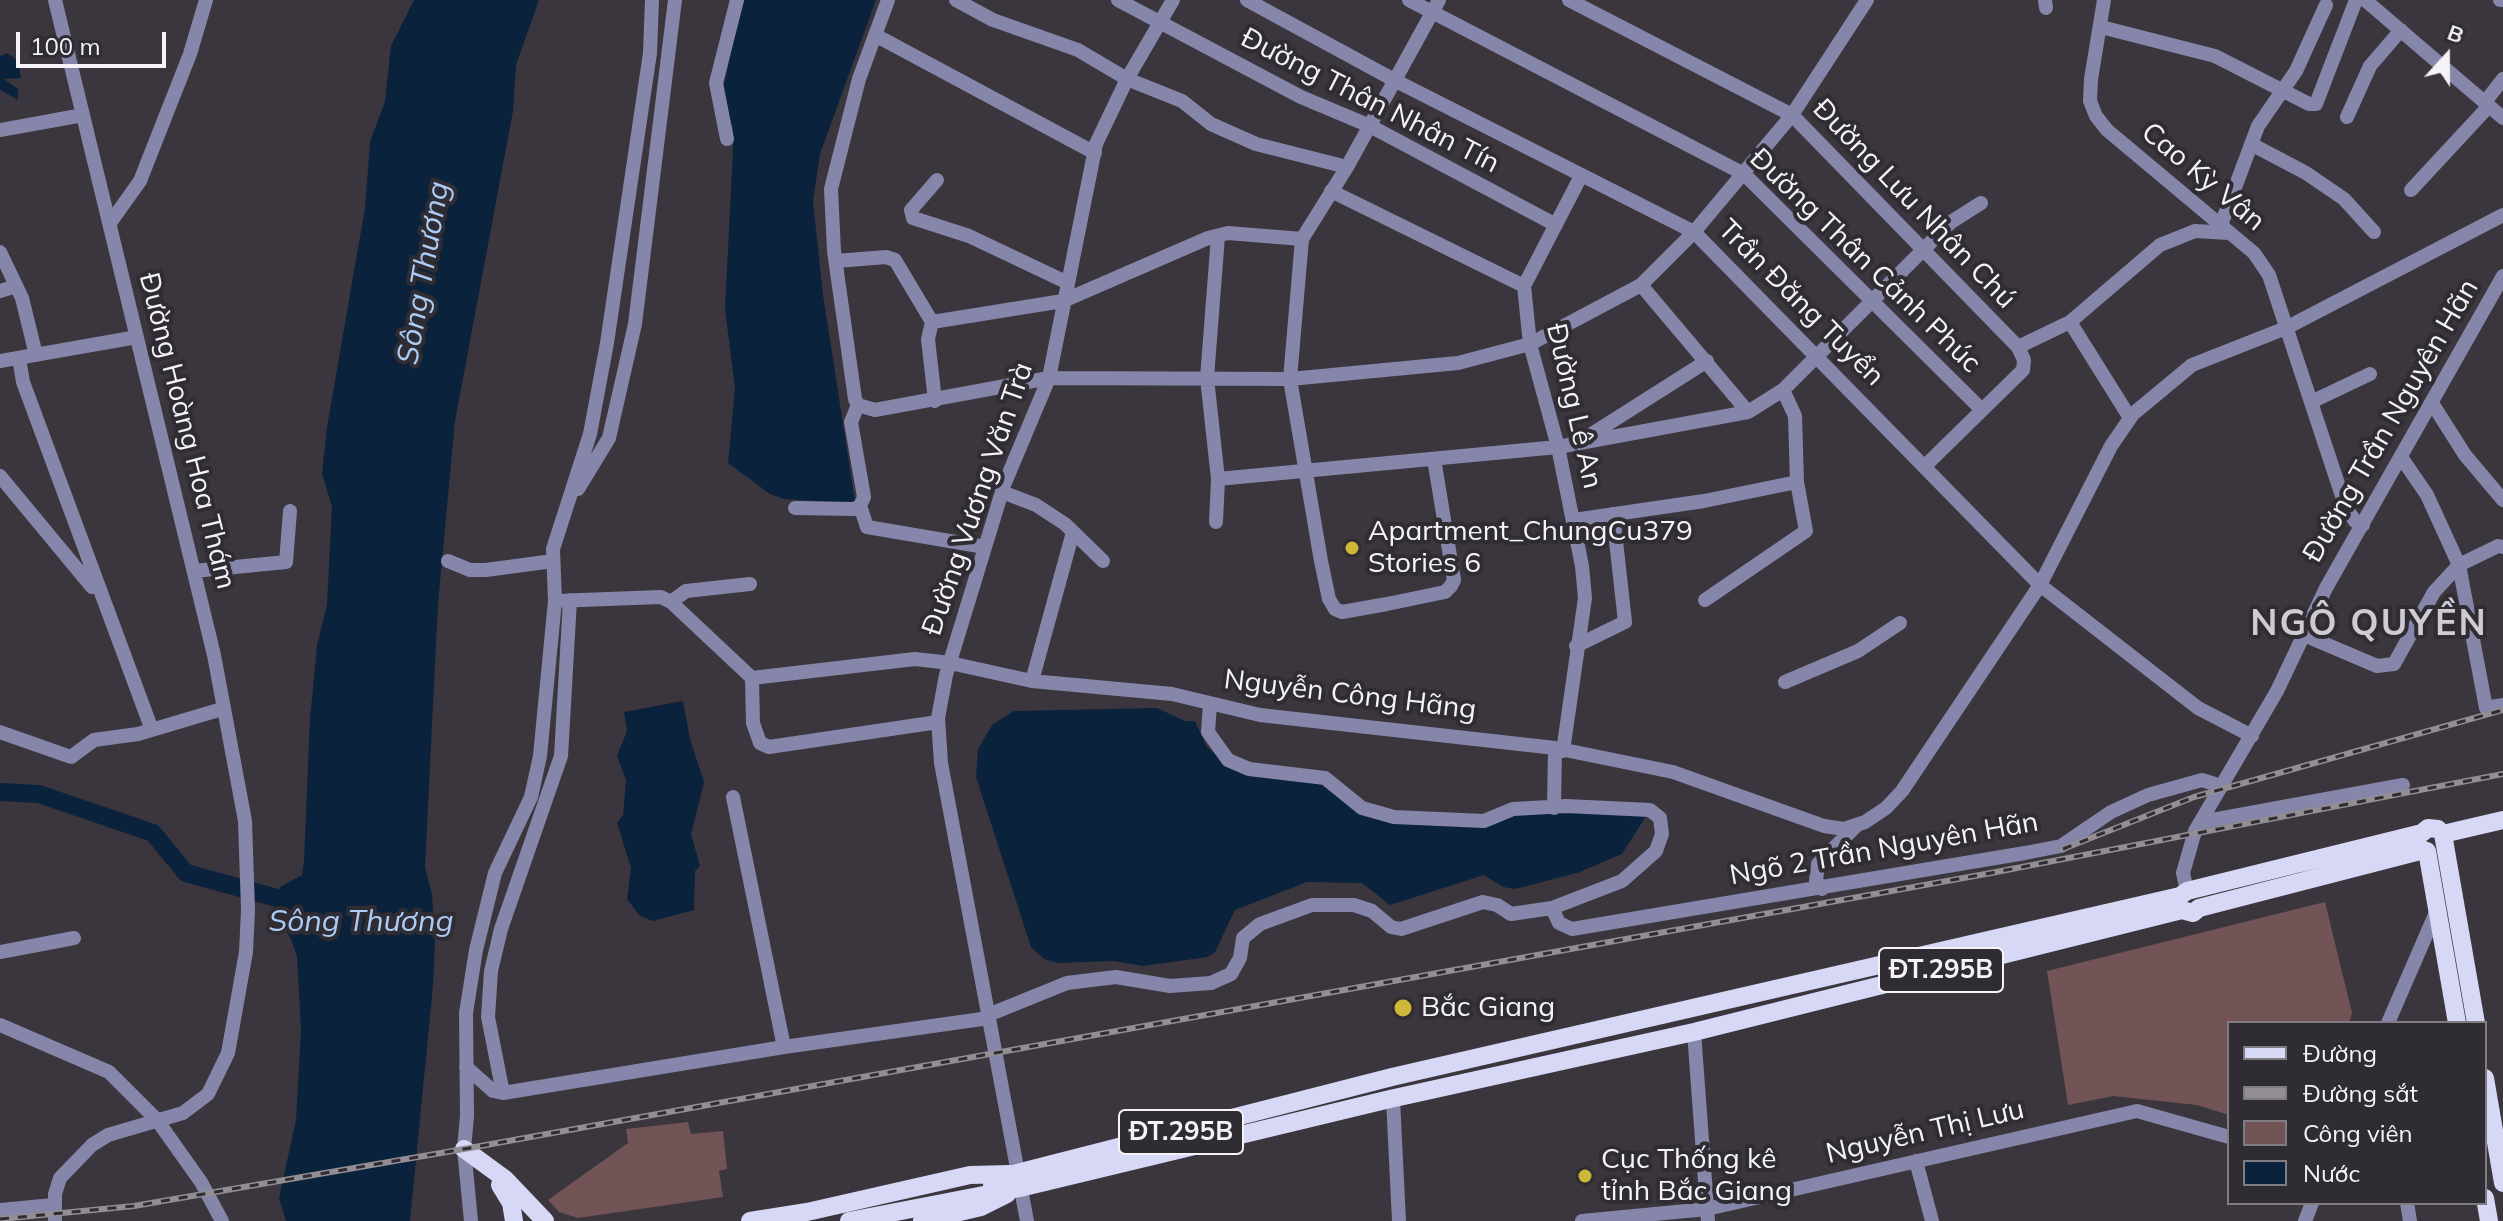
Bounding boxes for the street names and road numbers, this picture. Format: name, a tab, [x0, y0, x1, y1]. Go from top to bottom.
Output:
street label: Đường Thân Nhân Tín	[1235, 21, 1505, 181]
street label: Đường Lưu Nhân Chú	[1805, 92, 2023, 316]
street label: Cao Kỳ Vân	[2134, 116, 2272, 238]
street label: Đường Thân Cảnh Phúc	[1742, 142, 1988, 380]
street label: Trần Đăng Tuyển	[1711, 213, 1891, 393]
street label: Đường Hoàng Hoa Thám	[131, 269, 243, 593]
street label: Đường Trần Nguyên Hãn	[2296, 273, 2486, 569]
street label: Đường Lê An	[1539, 320, 1609, 492]
street label: Đường Vương Văn Trà	[916, 358, 1040, 640]
street label: Nguyễn Công Hãng	[1222, 663, 1478, 727]
street label: Ngõ 2 Trần Nguyên Hãn	[1727, 805, 2041, 893]
road number: ĐT.295B	[1879, 948, 2003, 992]
street label: Nguyễn Thị Lưu	[1823, 1093, 2027, 1171]
road number: ĐT.295B	[1119, 1110, 1243, 1154]

